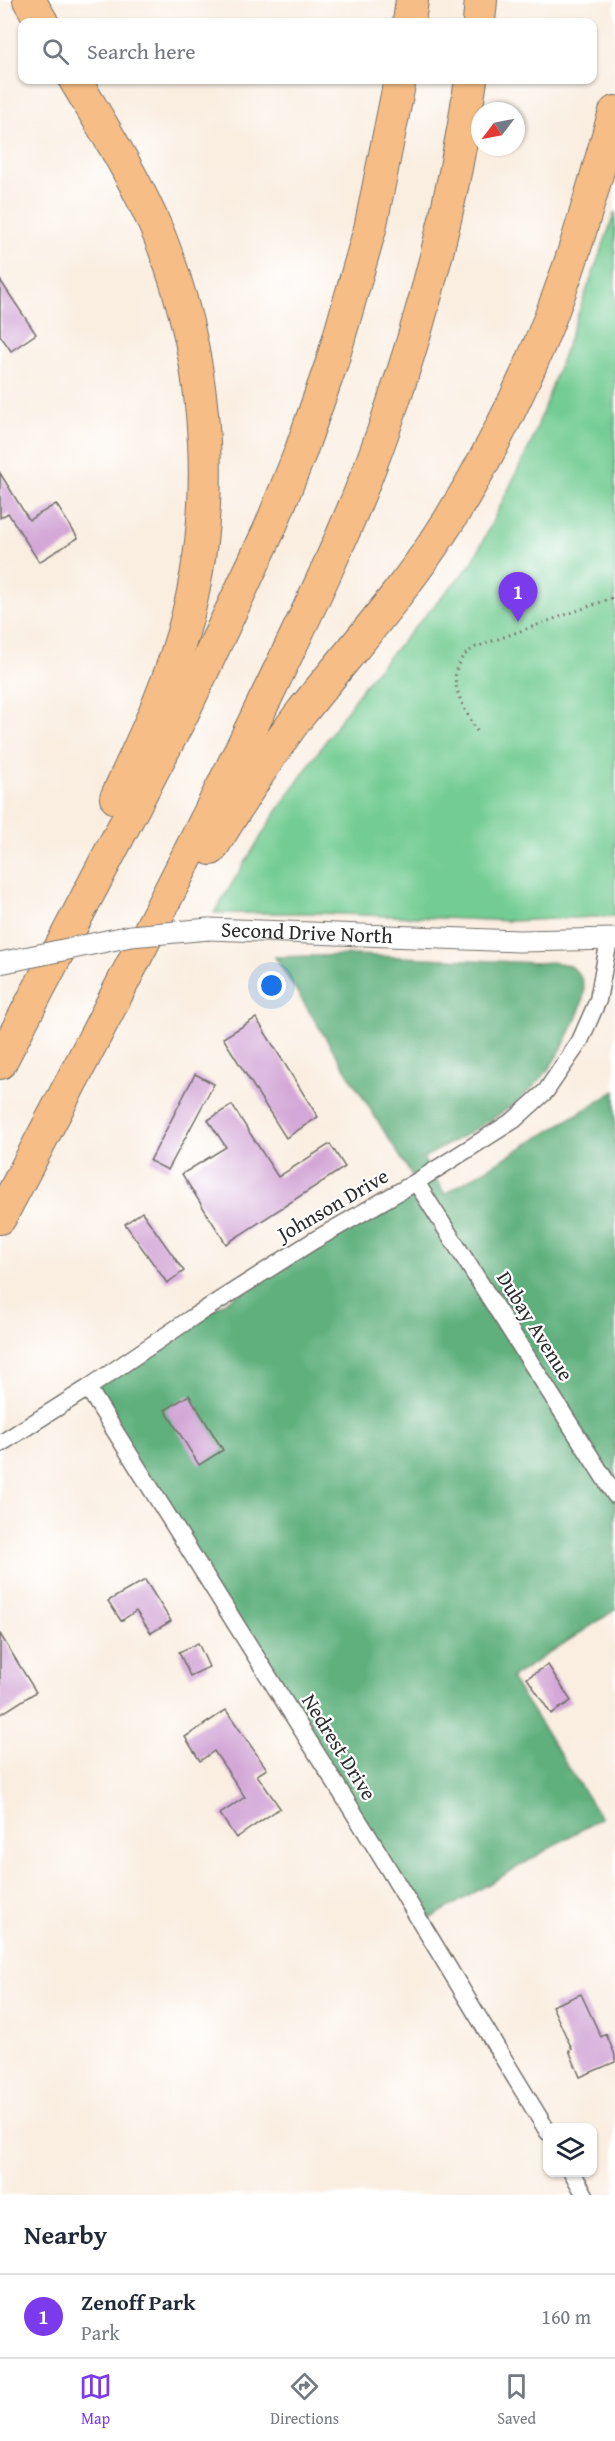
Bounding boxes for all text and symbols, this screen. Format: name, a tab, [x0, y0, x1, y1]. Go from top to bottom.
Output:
search box	[18, 18, 597, 84]
icon: search	[39, 35, 72, 68]
text: Search here	[87, 35, 196, 67]
north arrow	[471, 102, 525, 156]
pin: 1	[498, 572, 538, 622]
street label: Second Drive North	[220, 913, 394, 951]
your location	[257, 971, 286, 1000]
street label: Johnson Drive	[269, 1160, 394, 1250]
street label: Dubay Avenue	[489, 1265, 582, 1387]
street label: Nedrest Drive	[294, 1687, 385, 1806]
map controls	[543, 2123, 597, 2177]
button: layers	[543, 2123, 597, 2177]
text: Nearby	[24, 2215, 107, 2254]
text: Zenoff Park	[81, 2286, 196, 2318]
text: 1	[38, 2302, 49, 2331]
text: 160 m	[541, 2302, 591, 2331]
text: Park	[81, 2318, 120, 2347]
tab: Map	[79, 2370, 112, 2430]
tab: Directions	[270, 2370, 339, 2430]
tab: Saved	[497, 2370, 536, 2430]

